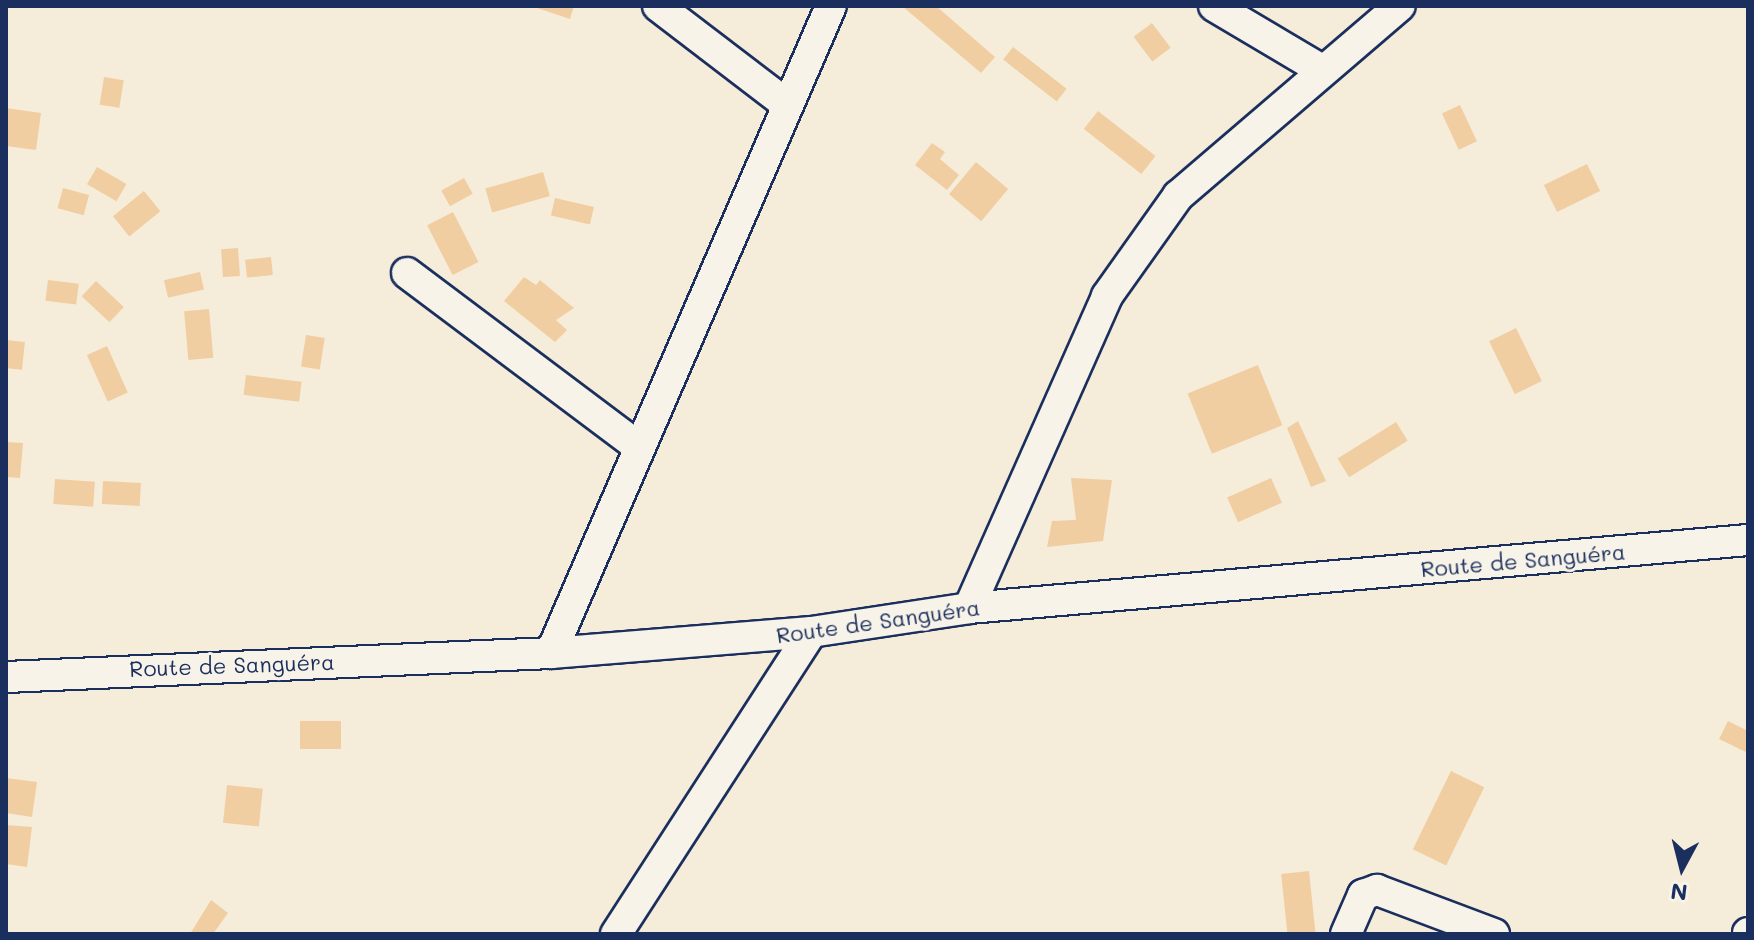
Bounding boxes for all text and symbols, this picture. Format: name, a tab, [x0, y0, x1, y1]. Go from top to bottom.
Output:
street label: Route de Sanguéra	[1419, 538, 1627, 582]
street label: Route de Sanguéra	[774, 594, 982, 648]
street label: Route de Sanguéra	[129, 648, 335, 682]
north arrow	[1642, 828, 1722, 908]
text: N	[1669, 877, 1689, 908]

